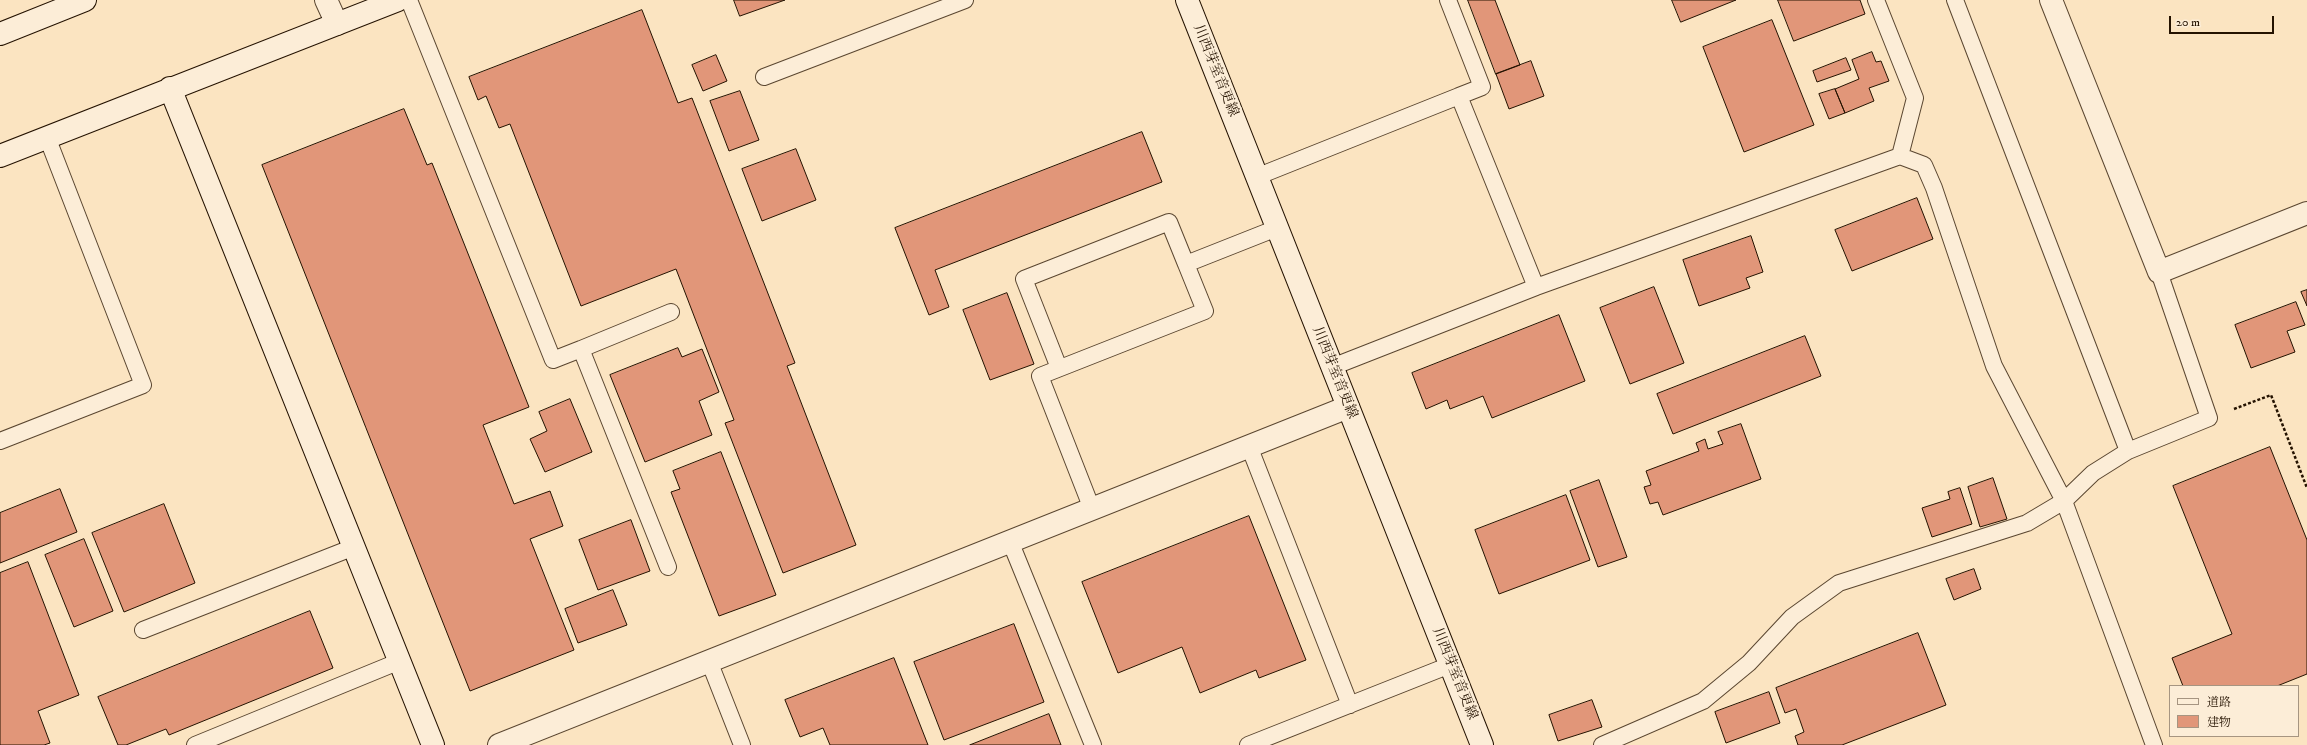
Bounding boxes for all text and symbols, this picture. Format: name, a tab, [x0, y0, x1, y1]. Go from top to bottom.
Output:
scale bar	[2171, 8, 2276, 34]
text: 20 m	[2176, 15, 2200, 30]
street label: 川西芽室音更線	[1189, 22, 1241, 120]
street label: 川西芽室音更線	[1308, 324, 1360, 422]
street label: 川西芽室音更線	[1428, 625, 1480, 723]
legend	[2169, 685, 2299, 737]
text: 道路	[2207, 695, 2231, 710]
text: 建物	[2207, 715, 2231, 730]

